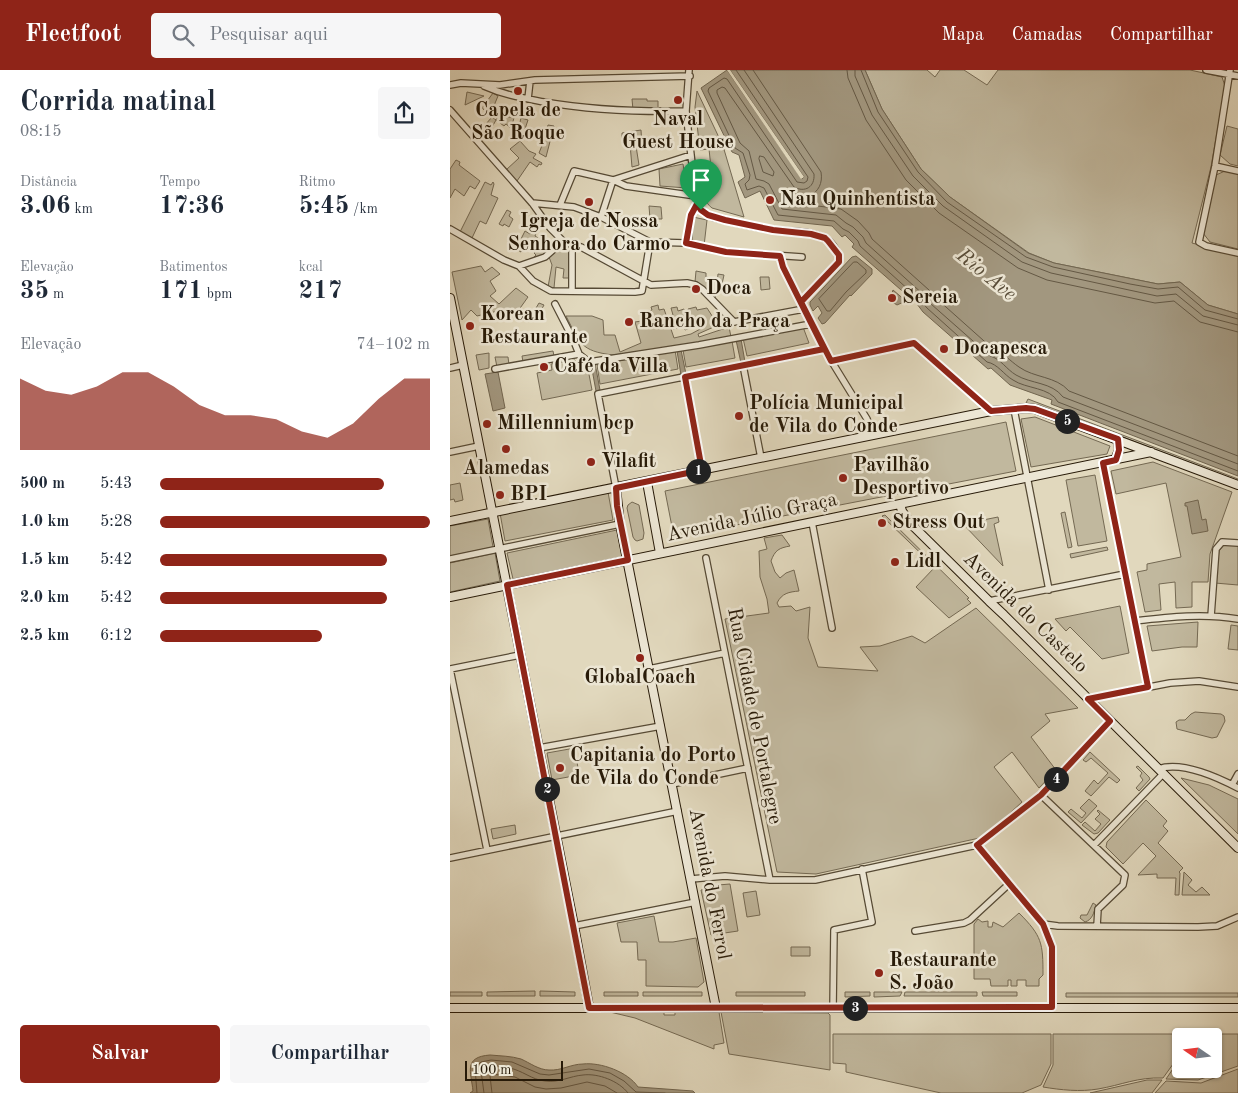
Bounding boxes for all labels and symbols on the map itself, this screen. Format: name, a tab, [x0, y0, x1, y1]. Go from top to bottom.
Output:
marker: Capela de São Roque	[512, 85, 524, 97]
marker: Naval Guest House	[672, 94, 684, 106]
place label: Capela de São Roque	[471, 101, 565, 144]
place label: Naval Guest House	[622, 110, 734, 153]
pin	[680, 159, 722, 210]
place label: Nau Quinhentista	[780, 190, 935, 210]
marker: Nau Quinhentista	[764, 194, 776, 206]
marker: Igreja de Nossa Senhora do Carmo	[583, 196, 595, 208]
place label: Igreja de Nossa Senhora do Carmo	[507, 212, 671, 255]
water label: Rio Ave	[951, 244, 1020, 305]
place label: Doca	[706, 279, 751, 299]
marker: Doca	[690, 283, 702, 295]
place label: Sereia	[902, 288, 958, 308]
marker: Sereia	[886, 292, 898, 304]
place label: Korean Restaurante	[480, 305, 588, 348]
place label: Rancho da Praça	[639, 312, 790, 332]
marker: Rancho da Praça	[623, 316, 635, 328]
marker: Korean Restaurante	[464, 320, 476, 332]
place label: Docapesca	[954, 339, 1048, 359]
marker: Docapesca	[938, 343, 950, 355]
place label: Café da Villa	[554, 357, 668, 377]
marker: Café da Villa	[538, 361, 550, 373]
place label: Polícia Municipal de Vila do Conde	[749, 394, 904, 437]
pin: 5	[1054, 408, 1080, 434]
marker: Polícia Municipal de Vila do Conde	[733, 410, 745, 422]
place label: Millennium bcp	[497, 414, 634, 434]
marker: Millennium bcp	[481, 418, 493, 430]
marker: Alamedas	[500, 443, 512, 455]
place label: Vilafit	[601, 452, 656, 472]
marker: Vilafit	[585, 456, 597, 468]
place label: Pavilhão Desportivo	[853, 456, 949, 499]
pin: 1	[686, 458, 710, 484]
place label: Alamedas	[463, 459, 549, 479]
marker: Pavilhão Desportivo	[837, 472, 849, 484]
place label: BPI	[510, 485, 547, 505]
marker: BPI	[494, 489, 506, 501]
street label: Avenida Júlio Graça	[665, 490, 839, 546]
place label: Stress Out	[892, 513, 985, 533]
marker: Stress Out	[876, 517, 888, 529]
street label: Avenida do Castelo	[959, 549, 1091, 677]
place label: Lidl	[905, 552, 941, 572]
marker: Lidl	[889, 556, 901, 568]
street label: Rua Cidade de Portalegre	[723, 606, 785, 826]
marker: GlobalCoach	[634, 652, 646, 664]
place label: GlobalCoach	[584, 668, 696, 688]
place label: Capitania do Porto de Vila do Conde	[570, 746, 736, 789]
marker: Capitania do Porto de Vila do Conde	[554, 762, 566, 774]
pin: 4	[1044, 766, 1068, 792]
pin: 2	[534, 776, 560, 802]
street label: Avenida do Ferrol	[684, 807, 734, 961]
place label: Restaurante S. João	[889, 951, 997, 994]
marker: Restaurante S. João	[873, 967, 885, 979]
pin: 3	[842, 996, 868, 1020]
north arrow	[1172, 1028, 1222, 1078]
scale bar	[465, 1058, 562, 1081]

